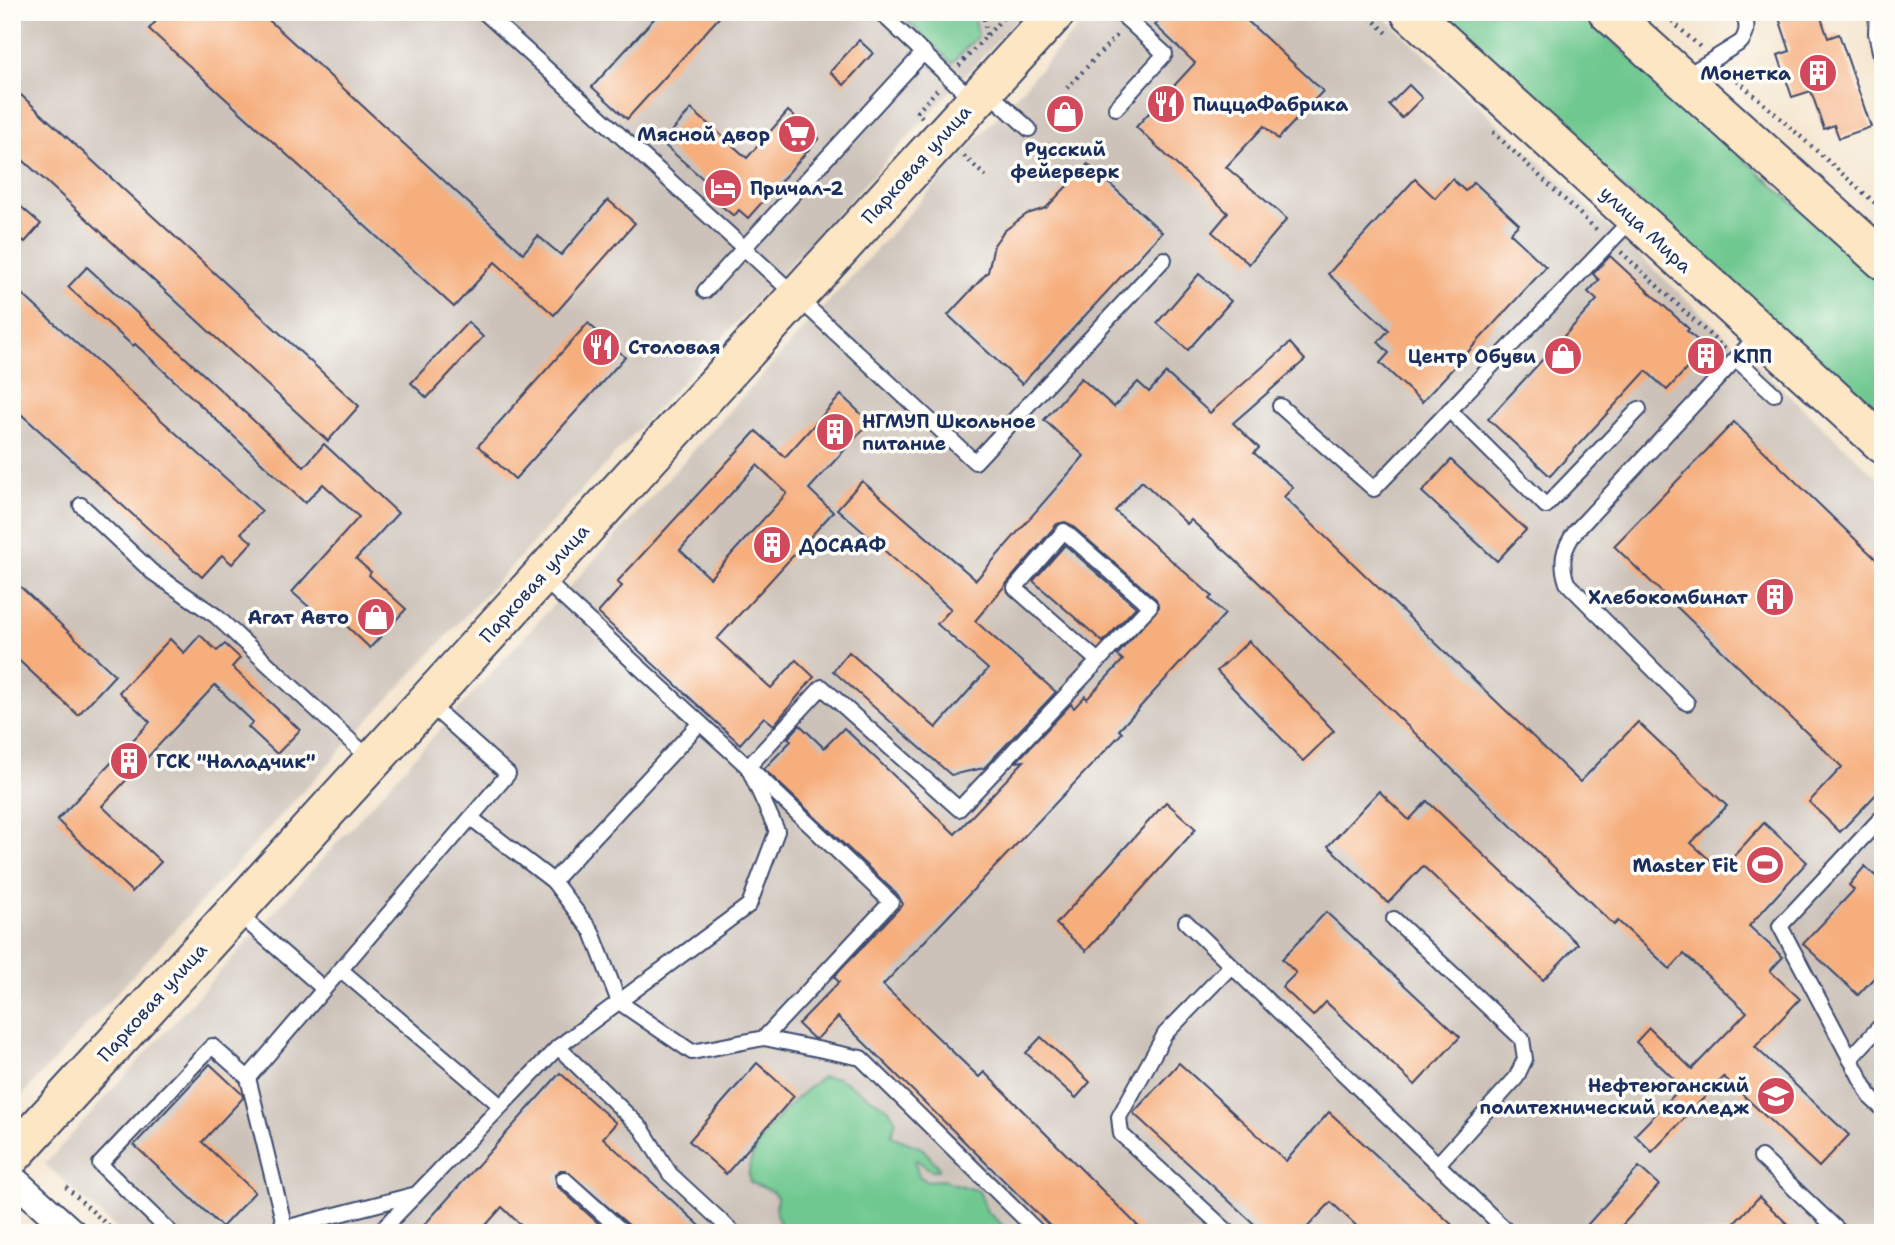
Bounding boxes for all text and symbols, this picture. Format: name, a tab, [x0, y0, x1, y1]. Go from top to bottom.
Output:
building icon: Монетка	[1797, 52, 1839, 94]
place label: Монетка	[1700, 61, 1791, 86]
restaurant icon: ПиццаФабрика	[1145, 83, 1187, 125]
place label: ПиццаФабрика	[1193, 92, 1348, 117]
shop icon: Русский фейерверк	[1044, 93, 1086, 135]
street label: Парковая улица	[856, 99, 977, 229]
supermarket icon: Мясной двор	[776, 113, 818, 155]
place label: Мясной двор	[637, 122, 770, 147]
place label: Русский фейерверк	[1011, 137, 1120, 184]
hotel icon: Причал-2	[702, 167, 744, 209]
place label: Причал-2	[750, 176, 843, 201]
street label: улица Мира	[1594, 180, 1697, 279]
restaurant icon: Столовая	[580, 326, 622, 368]
place label: Столовая	[628, 335, 720, 360]
shop icon: Центр Обуви	[1542, 335, 1584, 377]
building icon: КПП	[1685, 335, 1727, 377]
place label: Центр Обуви	[1408, 344, 1536, 369]
place label: КПП	[1733, 344, 1772, 369]
place label: НГМУП Школьное питание	[862, 409, 1036, 456]
building icon: НГМУП Школьное питание	[814, 411, 856, 453]
street label: Парковая улица	[474, 518, 595, 648]
building icon: ДОСААФ	[751, 524, 793, 566]
place label: ДОСААФ	[799, 533, 886, 558]
building icon: Хлебокомбинат	[1754, 576, 1796, 618]
place label: Хлебокомбинат	[1588, 585, 1749, 610]
shop icon: Агат Авто	[355, 596, 397, 638]
place label: Агат Авто	[247, 605, 349, 630]
building icon: ГСК "Наладчик"	[108, 740, 150, 782]
place label: ГСК "Наладчик"	[156, 749, 316, 774]
sports icon: Master Fit	[1744, 844, 1786, 886]
place label: Master Fit	[1632, 853, 1738, 878]
street label: Парковая улица	[92, 937, 213, 1067]
place label: Нефтеюганский политехнический колледж	[1479, 1073, 1749, 1120]
school or university icon: Нефтеюганский политехнический колледж	[1755, 1075, 1797, 1117]

